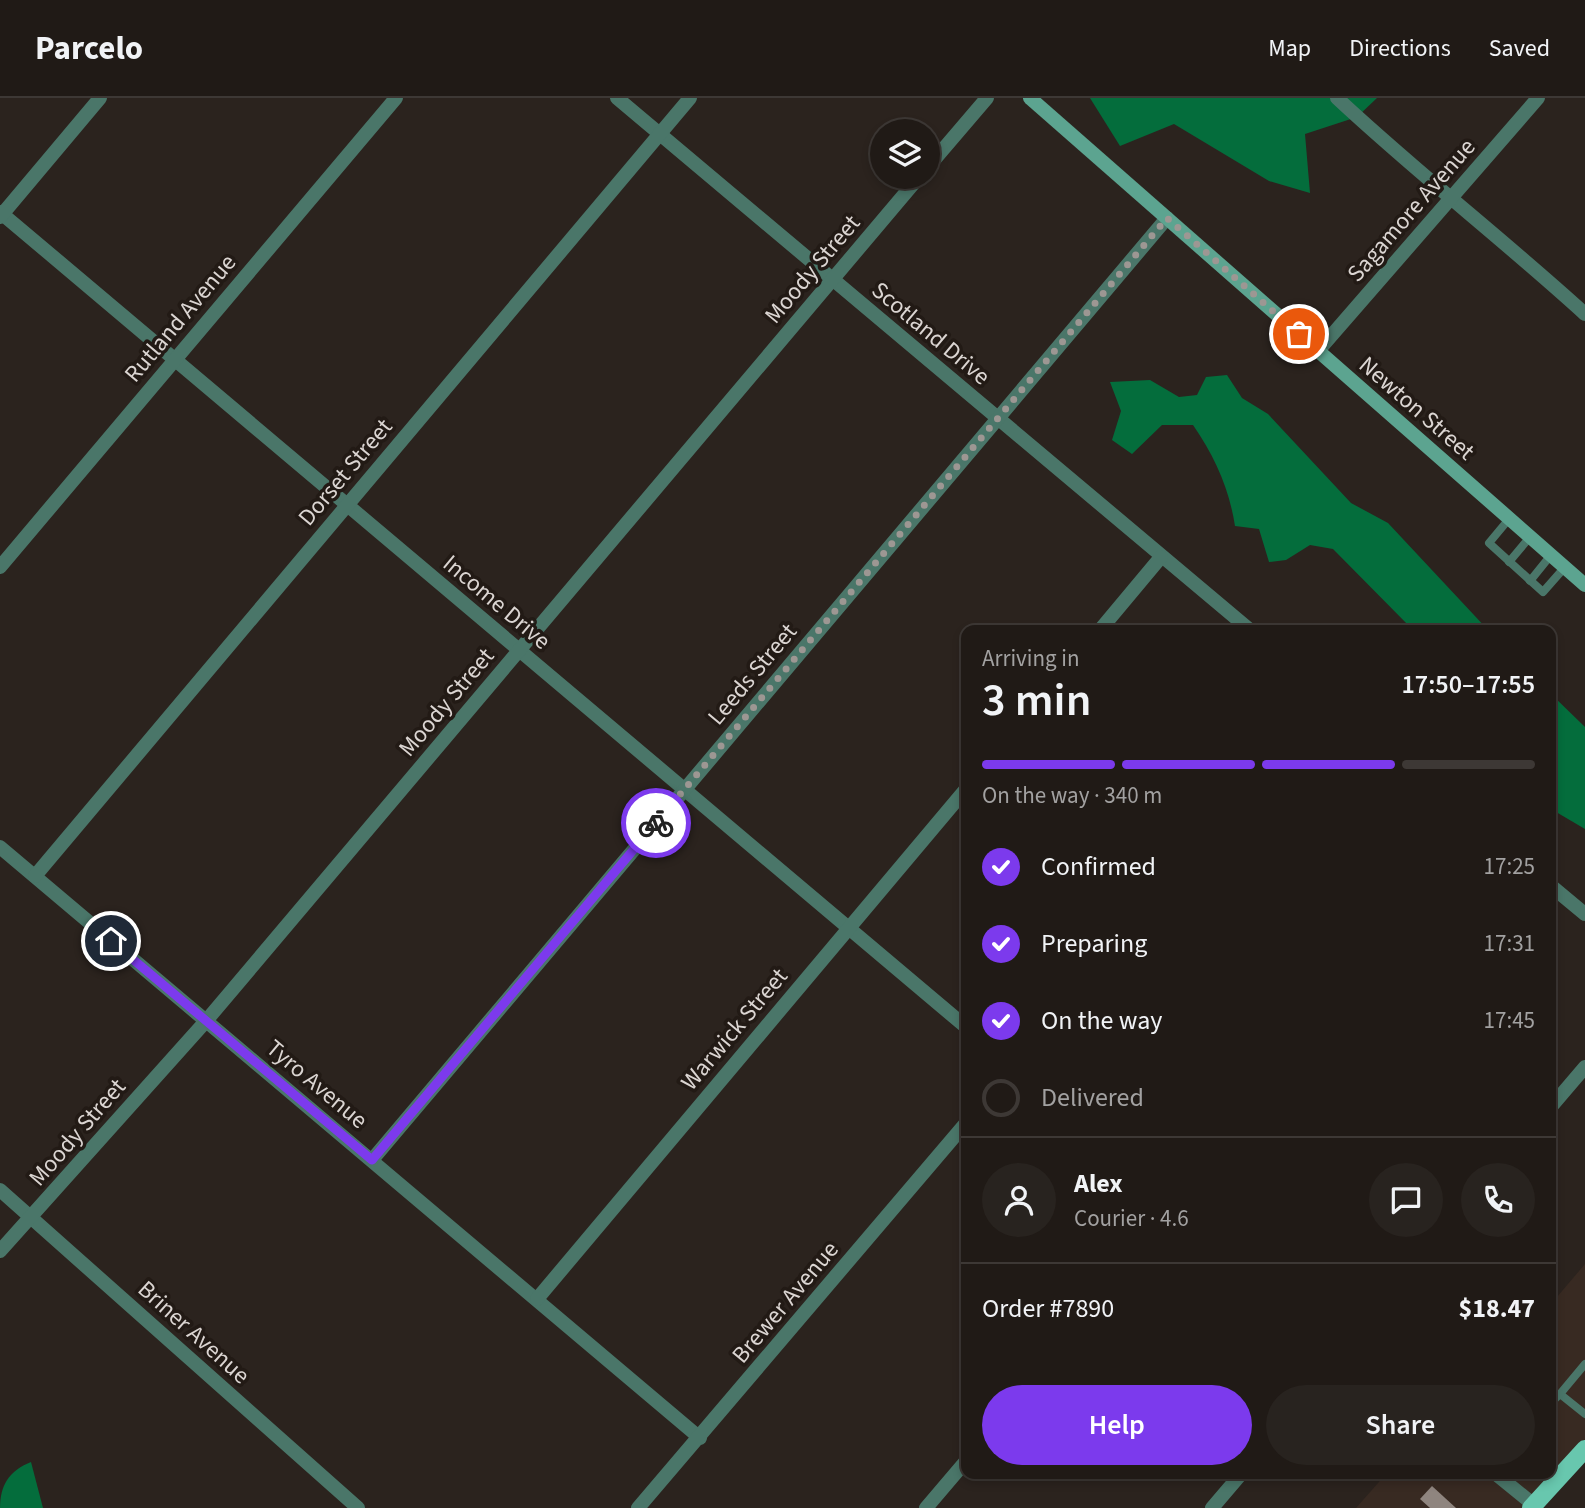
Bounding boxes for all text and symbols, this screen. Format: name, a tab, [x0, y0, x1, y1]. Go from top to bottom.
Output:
text: Parcelo	[35, 25, 143, 72]
text: Map	[1268, 31, 1311, 66]
text: Directions	[1349, 31, 1451, 66]
text: Saved	[1489, 31, 1550, 66]
map controls	[870, 119, 940, 189]
button: layers	[870, 119, 940, 189]
street label: Sagamore Avenue	[1339, 131, 1484, 290]
street label: Moody Street	[756, 207, 869, 331]
street label: Rutland Avenue	[116, 246, 245, 390]
street label: Scotland Drive	[864, 273, 998, 394]
pin	[1269, 304, 1329, 364]
icon: bag	[1280, 315, 1318, 353]
street label: Newton Street	[1351, 348, 1482, 469]
street label: Dorset Street	[290, 411, 401, 534]
street label: Income Drive	[435, 547, 558, 658]
street label: Leeds Street	[699, 616, 805, 733]
street label: Moody Street	[390, 640, 503, 764]
text: Arriving in	[982, 642, 1080, 675]
text: 17:50–17:55	[1402, 666, 1535, 703]
text: 3 min	[982, 668, 1091, 733]
text: On the way · 340 m	[982, 779, 1162, 812]
courier	[621, 788, 691, 858]
icon: bike	[637, 804, 675, 842]
icon: check	[982, 848, 1020, 886]
text: Confirmed	[1041, 848, 1156, 885]
text: 17:25	[1484, 850, 1535, 883]
pin	[81, 911, 141, 971]
icon: home	[92, 922, 130, 960]
icon: check	[982, 925, 1020, 963]
text: Preparing	[1041, 925, 1147, 962]
text: 17:31	[1484, 927, 1535, 960]
street label: Warwick Street	[673, 961, 796, 1098]
icon: check	[982, 1002, 1020, 1040]
text: On the way	[1041, 1002, 1162, 1039]
text: 17:45	[1484, 1004, 1535, 1037]
street label: Tyro Avenue	[258, 1031, 375, 1137]
street label: Moody Street	[21, 1071, 134, 1194]
text: Delivered	[1041, 1079, 1144, 1116]
button: person	[982, 1163, 1056, 1237]
button: chat	[1369, 1163, 1443, 1237]
button: phone	[1461, 1163, 1535, 1237]
text: Alex	[1074, 1165, 1123, 1202]
text: Courier · 4.6	[1074, 1202, 1189, 1235]
street label: Brewer Avenue	[724, 1233, 847, 1371]
street label: Briner Avenue	[130, 1272, 258, 1392]
text: Order #7890	[982, 1290, 1114, 1327]
text: $18.47	[1459, 1290, 1535, 1327]
button: Help	[982, 1385, 1252, 1465]
button: Share	[1266, 1385, 1535, 1465]

